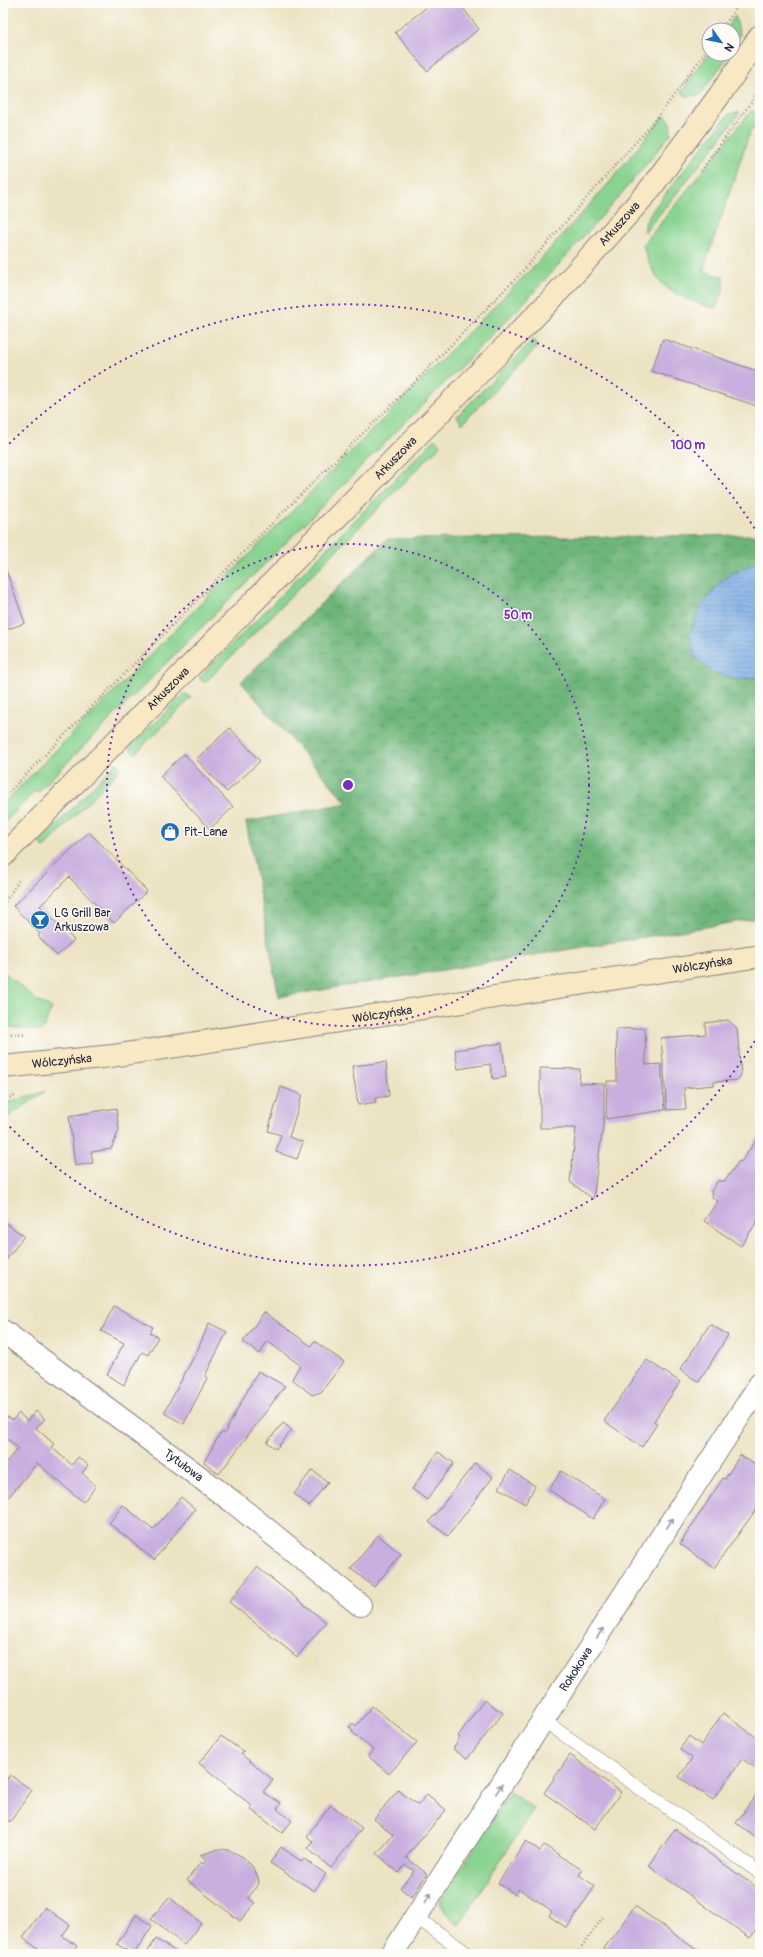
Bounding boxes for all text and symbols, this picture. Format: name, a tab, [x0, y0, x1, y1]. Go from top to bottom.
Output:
north arrow	[701, 22, 741, 62]
text: N	[721, 41, 736, 54]
street label: Arkuszowa	[595, 198, 643, 249]
street label: Arkuszowa	[371, 433, 420, 483]
text: 100 m	[671, 438, 706, 453]
text: 50 m	[504, 608, 532, 623]
street label: Arkuszowa	[143, 664, 193, 713]
centre of rings	[341, 778, 355, 792]
shop icon: Pit-Lane	[159, 821, 181, 843]
place label: Pit-Lane	[184, 825, 227, 840]
place label: LG Grill Bar Arkuszowa	[54, 906, 111, 935]
bar icon: LG Grill Bar Arkuszowa	[29, 909, 51, 931]
street label: Wólczyńska	[672, 953, 734, 977]
street label: Wólczyńska	[351, 1002, 413, 1026]
street label: Wólczyńska	[31, 1051, 93, 1072]
street label: Tytułowa	[161, 1446, 207, 1485]
one-way arrow	[666, 1518, 674, 1529]
one-way arrow	[596, 1627, 604, 1638]
street label: Rokokowa	[556, 1644, 596, 1694]
one-way arrow	[495, 1784, 503, 1795]
one-way arrow	[424, 1893, 432, 1904]

